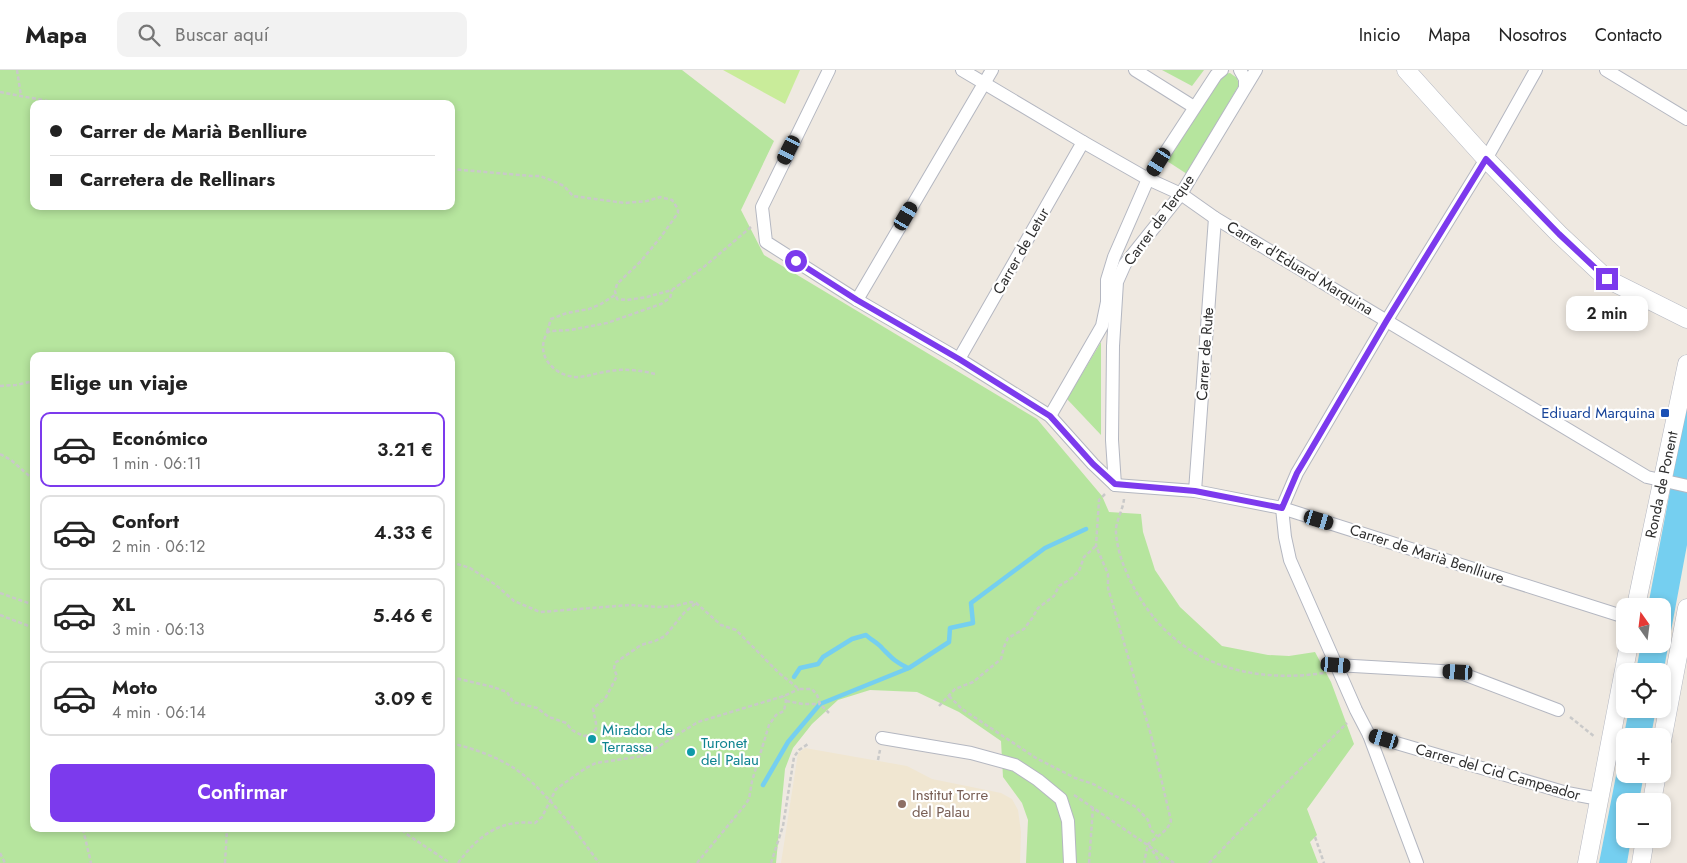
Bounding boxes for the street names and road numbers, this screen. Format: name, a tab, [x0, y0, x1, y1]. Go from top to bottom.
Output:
street label: Carrer de Terque	[1118, 170, 1200, 270]
street label: Carrer de Letur	[987, 203, 1055, 298]
street label: Carrer d'Eduard Marquina	[1223, 215, 1377, 321]
street label: Carrer de Rute	[1191, 306, 1219, 401]
street label: Ronda de Ponent	[1640, 429, 1684, 540]
street label: Carrer de Marià Benlliure	[1347, 519, 1507, 589]
street label: Carrer del Cid Campeador	[1413, 738, 1584, 806]

